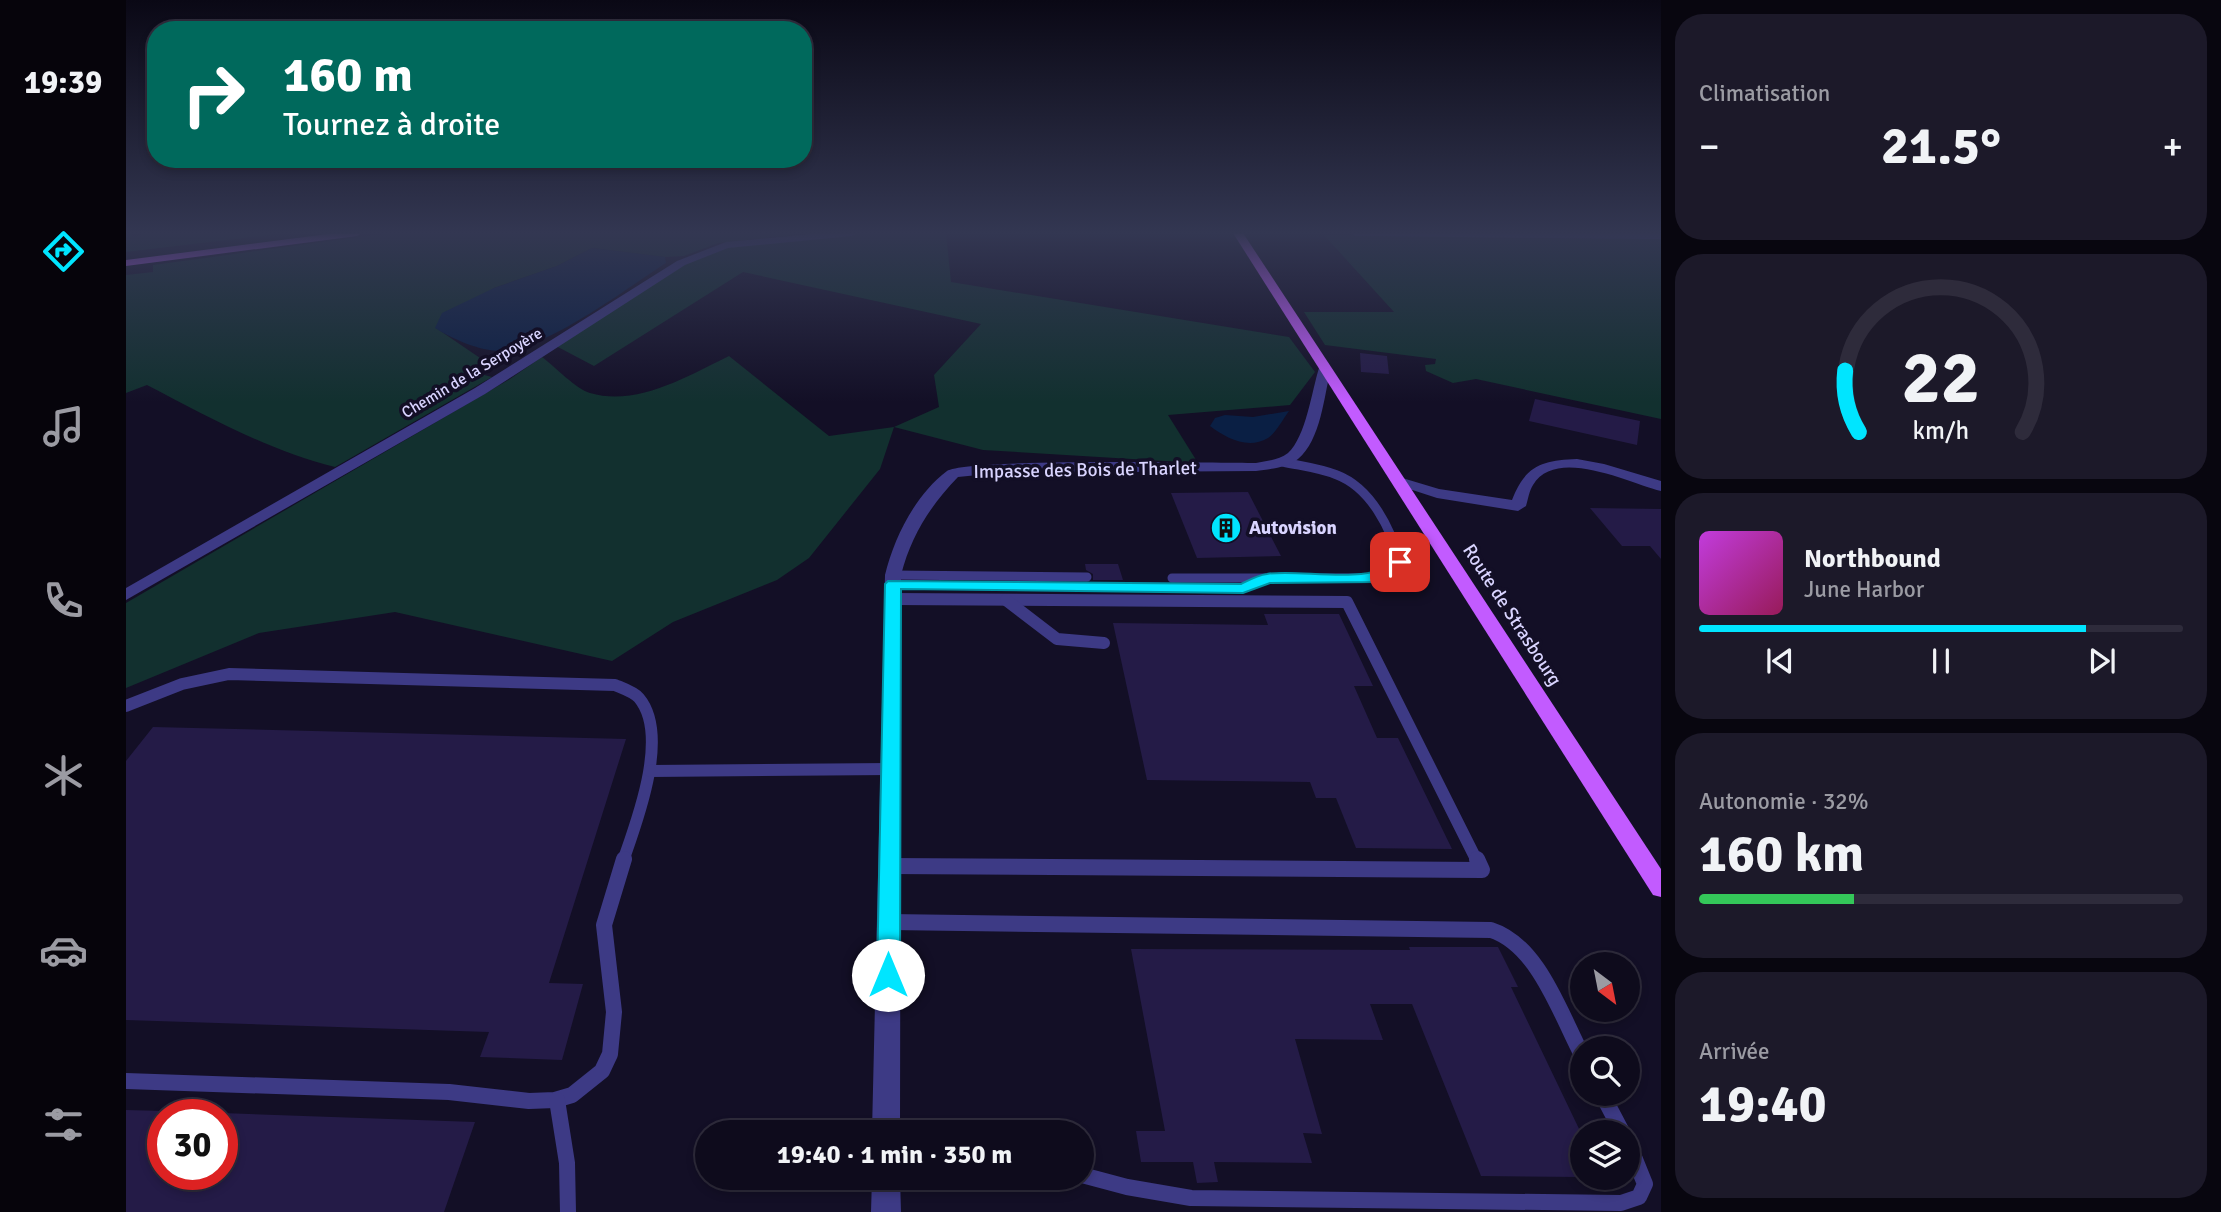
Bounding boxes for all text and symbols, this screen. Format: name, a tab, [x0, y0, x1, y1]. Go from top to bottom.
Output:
text: 160 m	[283, 45, 413, 105]
icon: right	[168, 49, 259, 140]
text: 19:39	[24, 63, 102, 102]
text: Climatisation	[1699, 79, 1830, 108]
text: Tournez à droite	[283, 105, 500, 144]
text: 21.5°	[1881, 114, 2001, 178]
text: −	[1699, 123, 1720, 170]
text: +	[2162, 123, 2183, 170]
icon: directions	[39, 227, 88, 276]
street label: Chemin de la Serpoyère	[398, 323, 546, 423]
text: 22	[1902, 335, 1980, 424]
icon: music	[39, 402, 88, 451]
text: km/h	[1913, 415, 1969, 446]
street label: Impasse des Bois de Tharlet	[973, 456, 1197, 484]
building icon: Autovision	[1209, 511, 1243, 545]
place label: Autovision	[1249, 516, 1337, 540]
pin	[1370, 532, 1430, 592]
street label: Route de Strasbourg	[1457, 539, 1567, 691]
icon: arrive	[1381, 543, 1419, 581]
text: Northbound	[1804, 543, 1941, 575]
text: June Harbor	[1804, 575, 1924, 604]
icon: phone	[39, 576, 88, 625]
icon: previous	[1761, 642, 1799, 680]
icon: pause	[1922, 642, 1960, 680]
icon: next	[2083, 642, 2121, 680]
icon: climate	[39, 751, 88, 800]
text: Autonomie · 32%	[1699, 787, 1869, 816]
text: 160 km	[1699, 822, 1864, 886]
icon: car	[39, 926, 88, 975]
position arrow	[851, 938, 925, 1012]
north arrow	[1570, 952, 1640, 1022]
map controls	[1570, 952, 1640, 1190]
button: search	[1570, 1036, 1640, 1106]
text: Arrivée	[1699, 1037, 1770, 1066]
text: 19:40	[1699, 1072, 1827, 1136]
speed limit sign: 30	[147, 1099, 238, 1190]
icon: filters	[39, 1100, 88, 1149]
button: layers	[1570, 1120, 1640, 1190]
text: 19:40 · 1 min · 350 m	[777, 1139, 1012, 1171]

